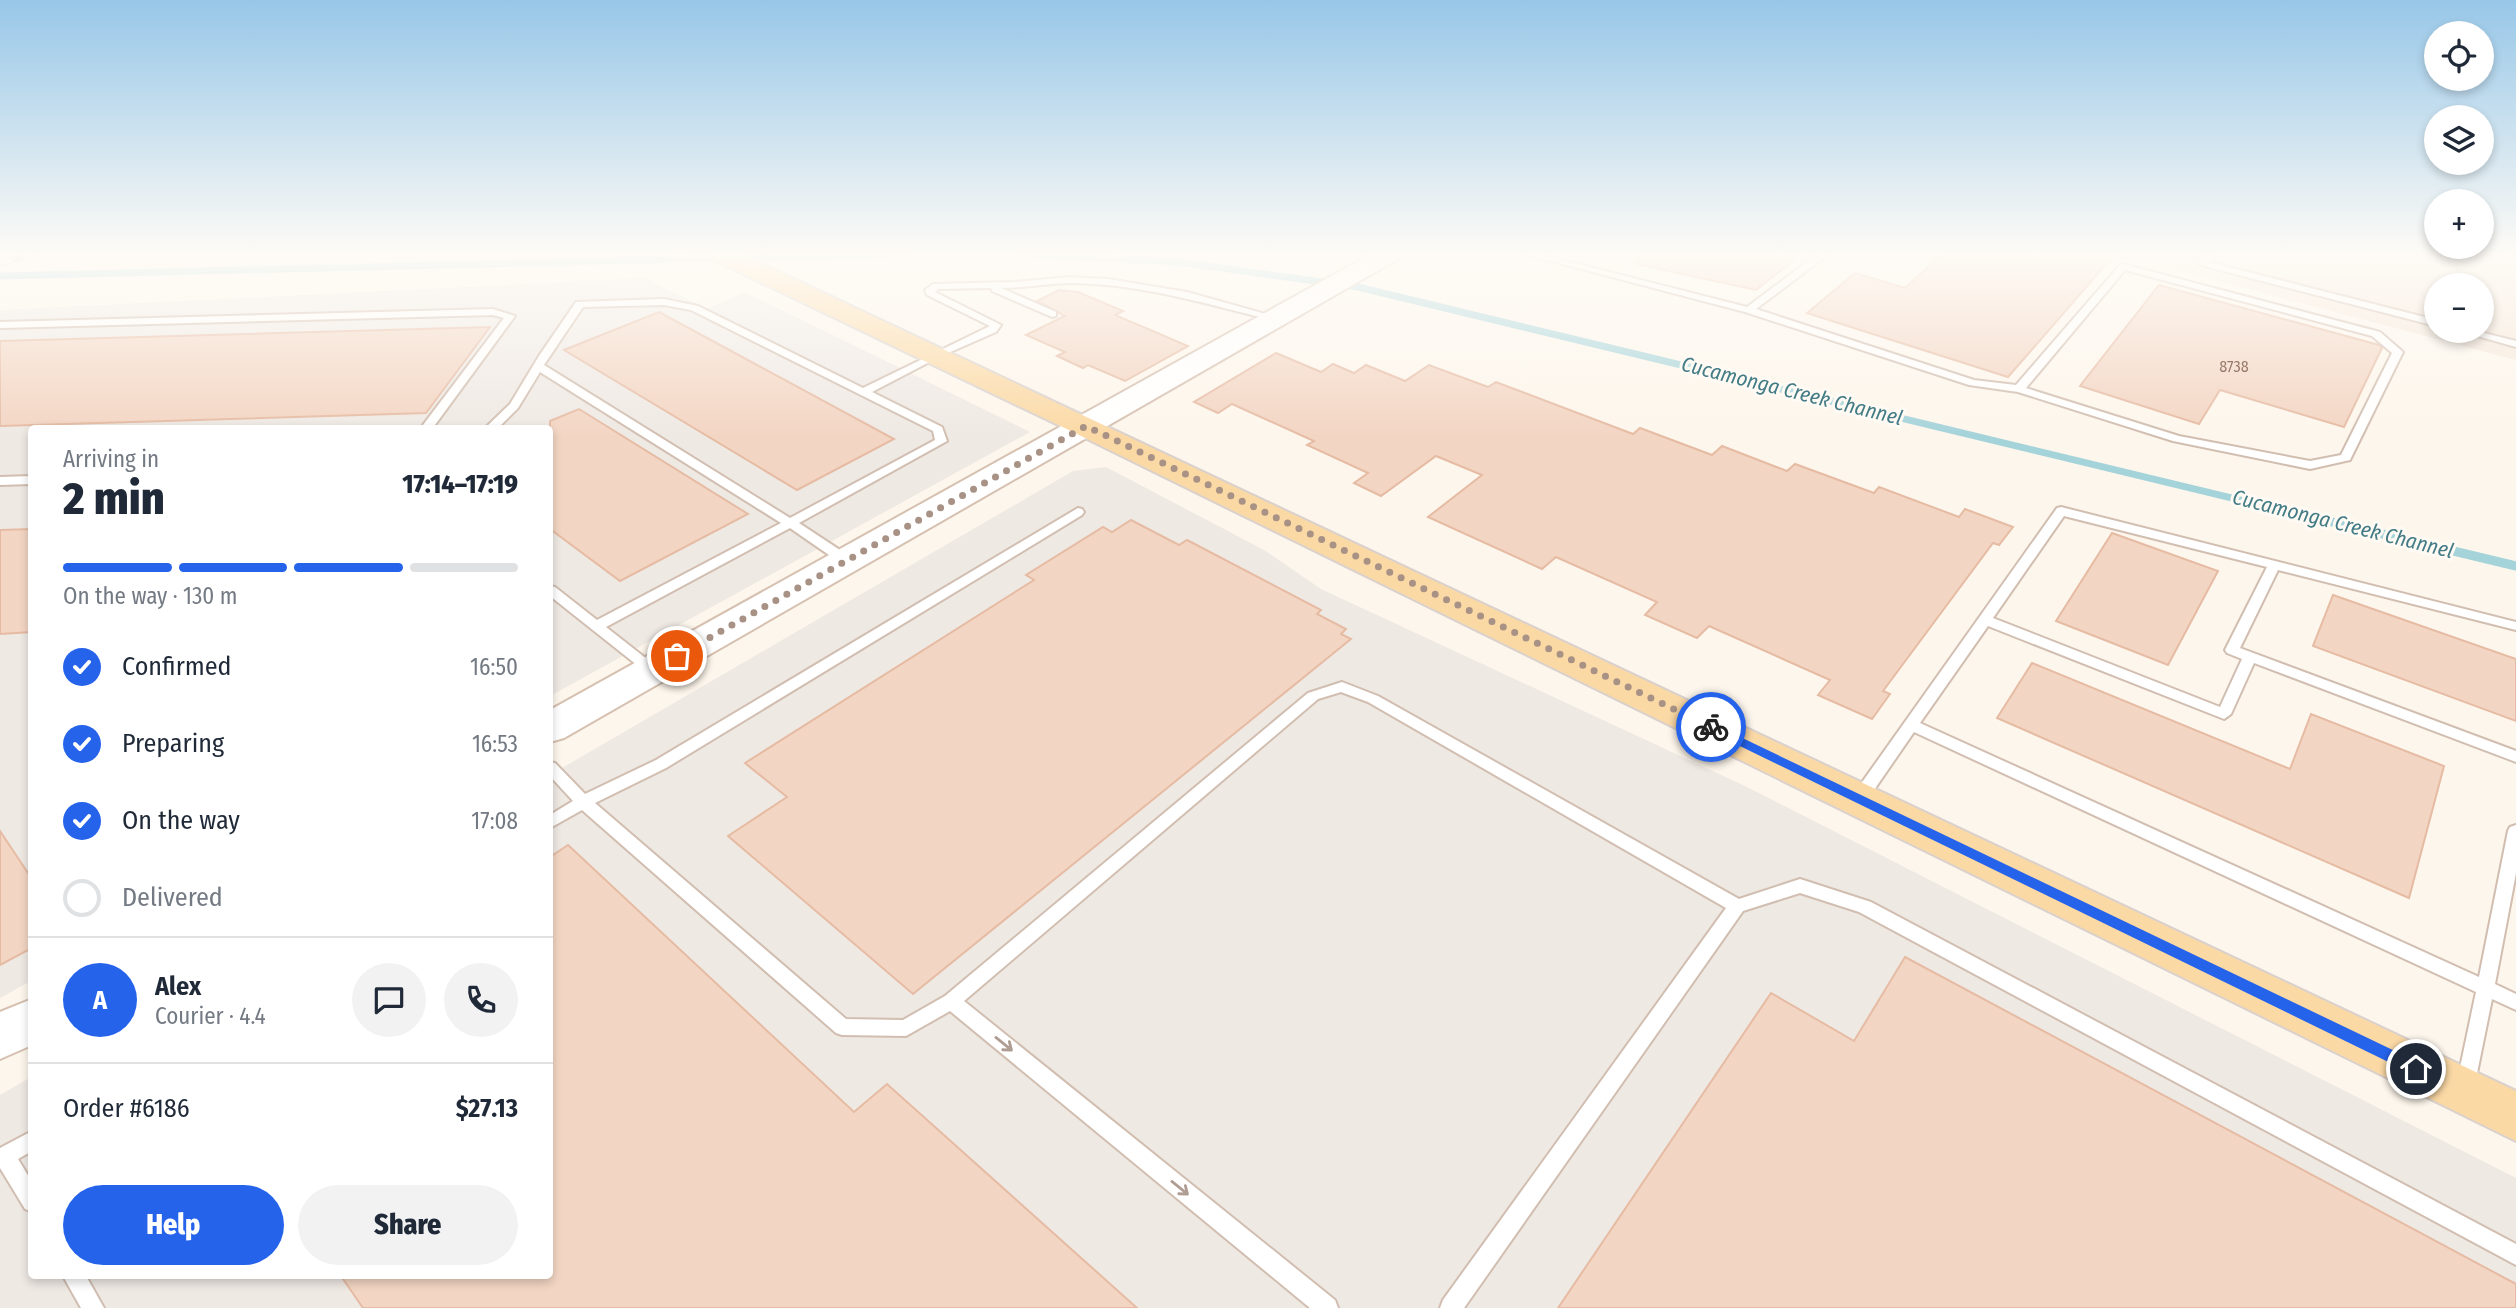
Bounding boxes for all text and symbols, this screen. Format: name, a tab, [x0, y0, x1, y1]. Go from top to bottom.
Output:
map controls	[2424, 21, 2494, 343]
button: locate	[2424, 21, 2494, 91]
button: layers	[2424, 105, 2494, 175]
button: +	[2424, 189, 2494, 259]
button: −	[2424, 273, 2494, 343]
water label: Cucamonga Creek Channel	[1679, 351, 1905, 431]
house number: 8738	[2219, 357, 2249, 376]
text: Arriving in	[63, 445, 159, 473]
text: 17:14–17:19	[402, 469, 518, 500]
text: 2 min	[63, 471, 165, 526]
water label: Cucamonga Creek Channel	[2230, 484, 2456, 564]
text: On the way · 130 m	[63, 582, 237, 610]
pin	[647, 626, 707, 686]
icon: bag	[658, 637, 696, 675]
icon: check	[63, 648, 101, 686]
text: Confirmed	[122, 651, 232, 682]
text: 16:50	[470, 653, 518, 681]
courier	[1676, 692, 1746, 762]
icon: bike	[1692, 708, 1730, 746]
icon: check	[63, 725, 101, 763]
text: Preparing	[122, 728, 224, 759]
text: 16:53	[472, 730, 518, 758]
icon: check	[63, 802, 101, 840]
text: On the way	[122, 805, 240, 836]
text: 17:08	[471, 807, 518, 835]
text: Delivered	[122, 882, 223, 913]
button: chat	[352, 963, 426, 1037]
button: phone	[444, 963, 518, 1037]
text: Alex	[155, 971, 201, 1002]
text: A	[93, 985, 107, 1016]
text: Courier · 4.4	[155, 1002, 266, 1030]
one-way arrow	[994, 1036, 1012, 1052]
pin	[2386, 1039, 2446, 1099]
icon: home	[2397, 1050, 2435, 1088]
text: Order #6186	[63, 1093, 190, 1124]
text: $27.13	[456, 1093, 518, 1124]
one-way arrow	[1171, 1180, 1189, 1196]
button: Help	[63, 1185, 284, 1265]
button: Share	[298, 1185, 518, 1265]

